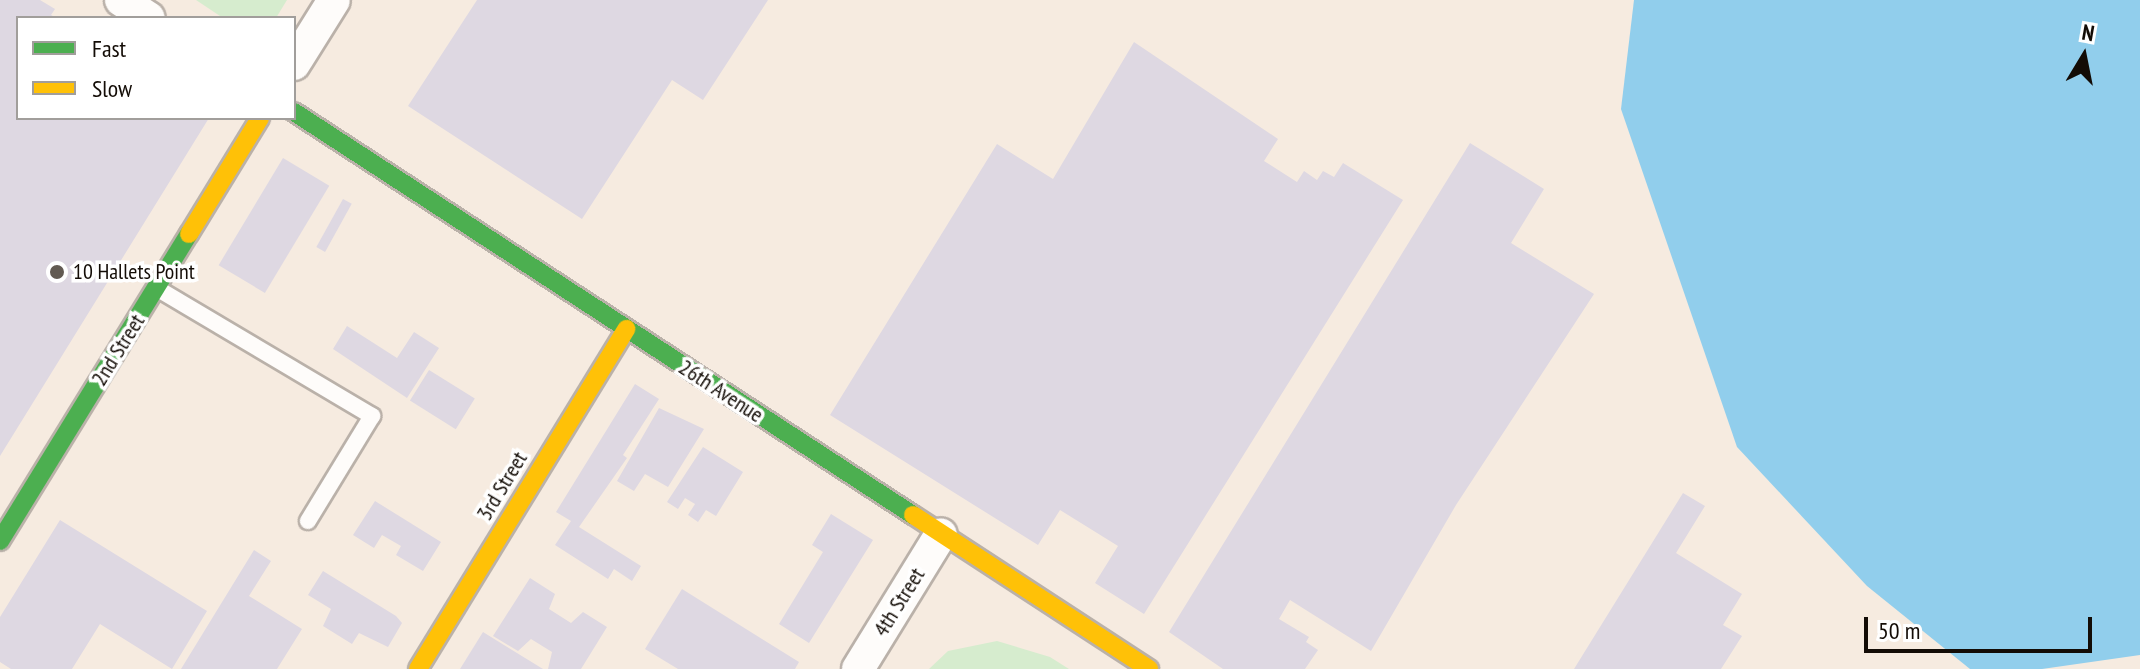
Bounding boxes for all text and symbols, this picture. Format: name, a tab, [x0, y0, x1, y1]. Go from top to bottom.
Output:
legend	[16, 16, 296, 120]
north arrow	[2044, 16, 2124, 96]
text: N	[2080, 18, 2096, 47]
text: Fast	[92, 33, 126, 64]
text: Slow	[92, 73, 132, 104]
place label: 10 Hallets Point	[73, 259, 195, 285]
marker: 10 Hallets Point	[48, 263, 66, 281]
street label: 2nd Street	[86, 309, 150, 391]
street label: 26th Avenue	[674, 354, 768, 428]
street label: 3rd Street	[471, 447, 533, 525]
street label: 4th Street	[868, 563, 930, 641]
scale bar	[1868, 601, 2096, 651]
text: 50 m	[1878, 615, 1920, 646]

